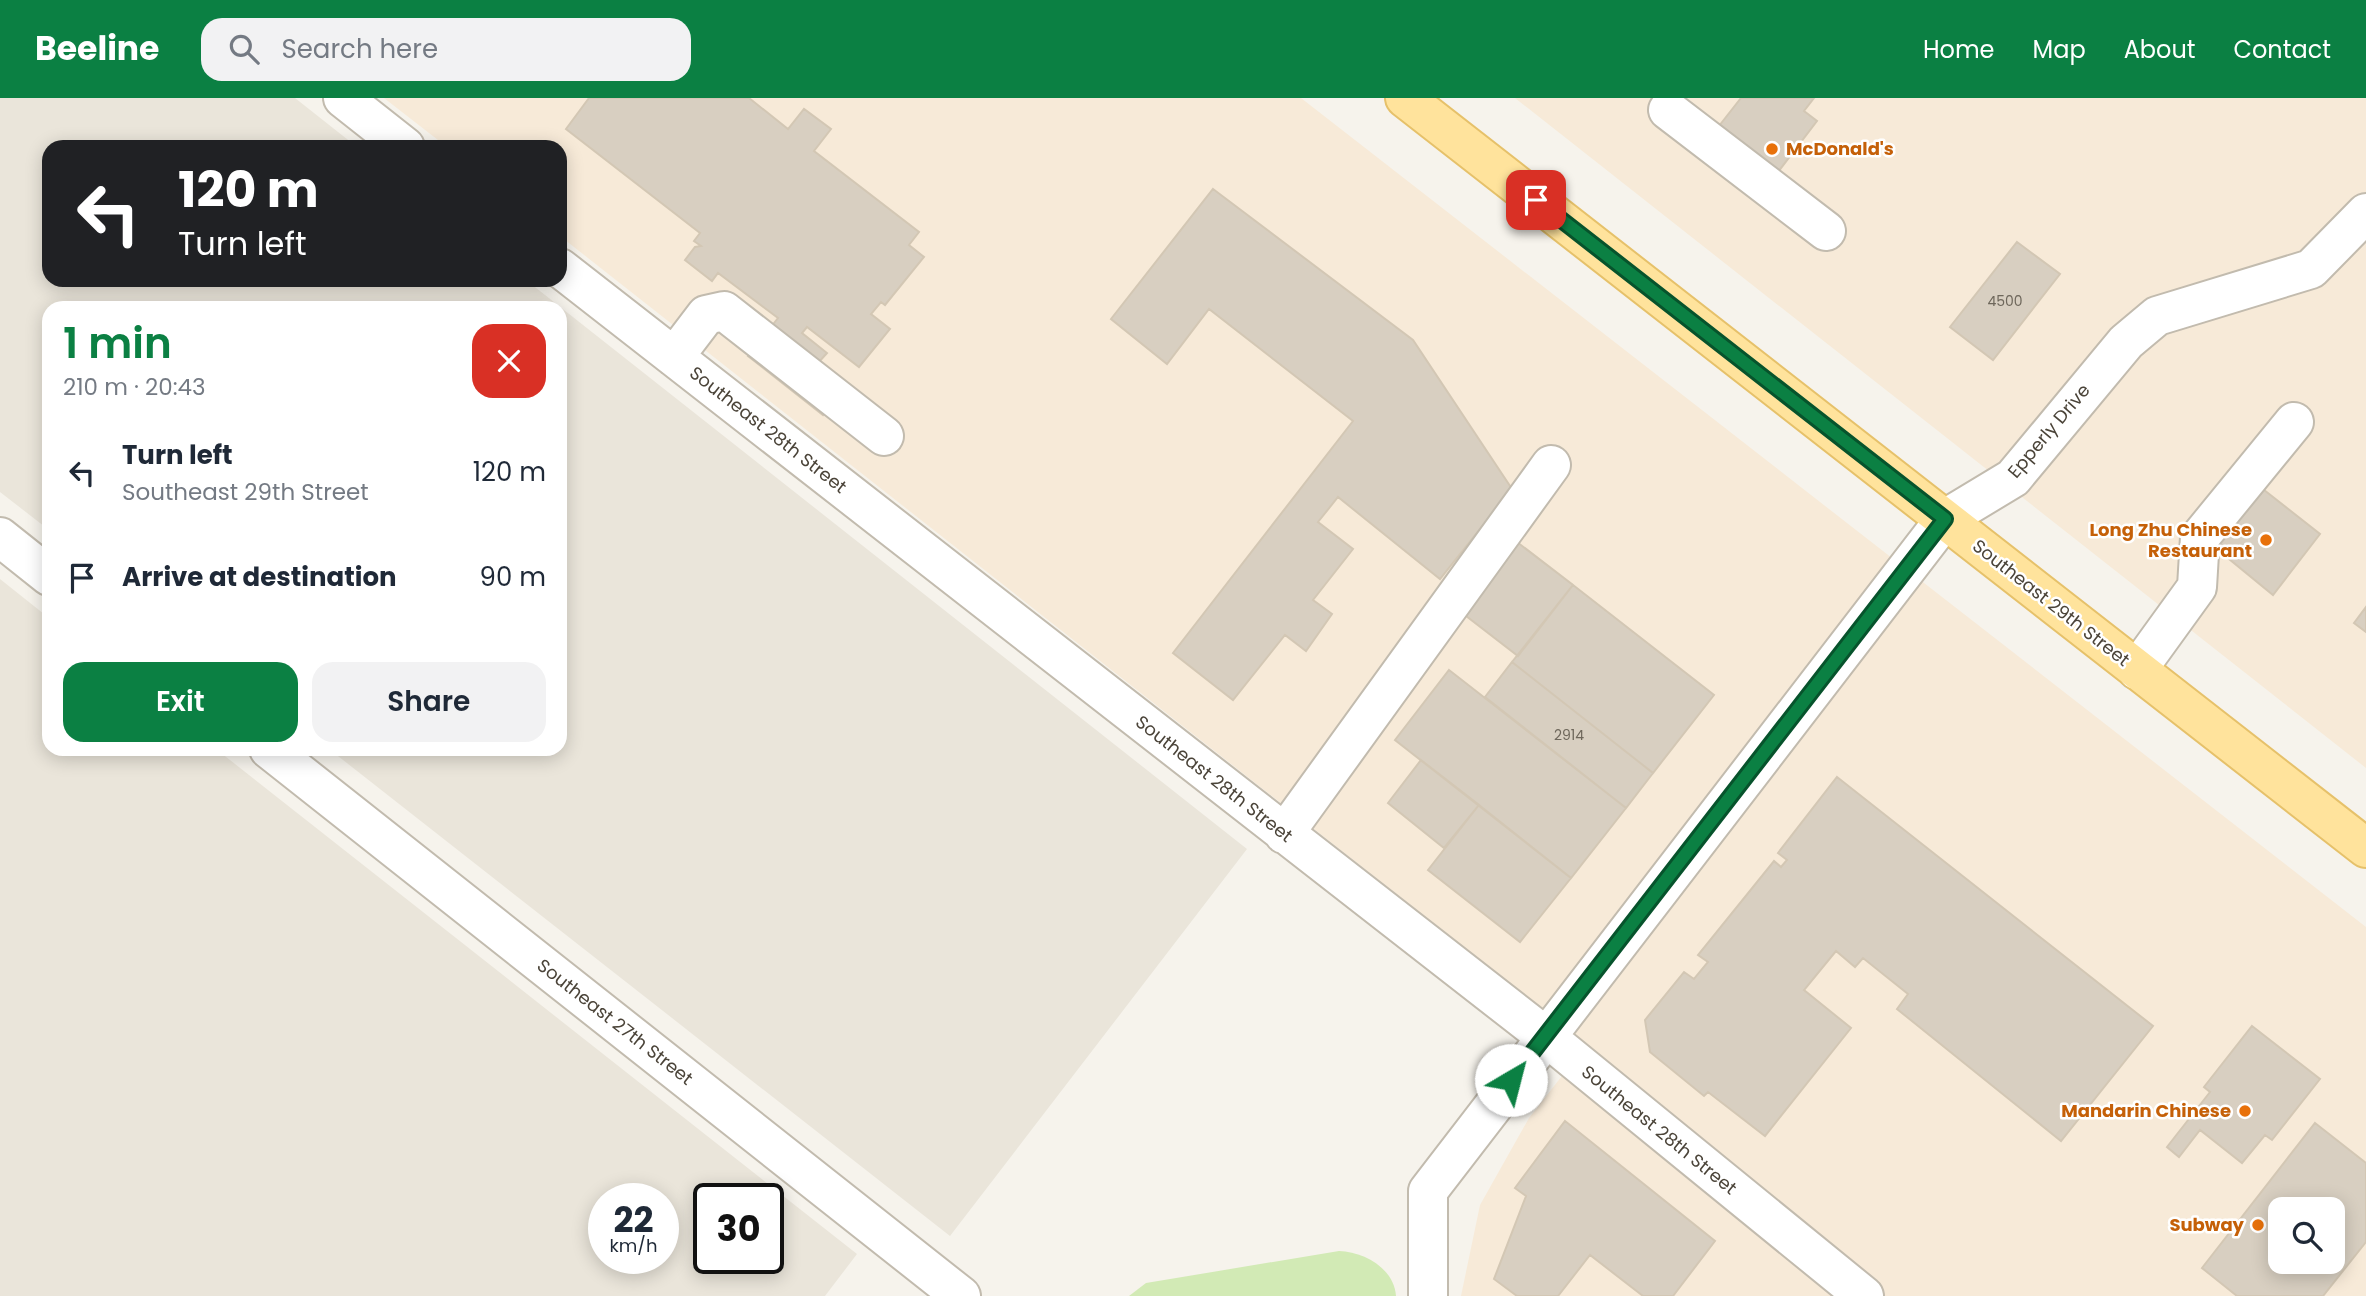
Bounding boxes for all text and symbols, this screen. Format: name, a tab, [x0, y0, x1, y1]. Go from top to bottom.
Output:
search box	[201, 18, 691, 81]
text: Beeline	[35, 25, 159, 72]
icon: search	[225, 30, 263, 68]
text: Search here	[281, 31, 438, 67]
text: Home	[1923, 33, 1995, 66]
text: Map	[2033, 33, 2086, 66]
text: About	[2124, 33, 2195, 66]
text: Contact	[2233, 33, 2331, 66]
place label: McDonald's	[1786, 136, 1894, 161]
marker: McDonald's	[1764, 141, 1780, 157]
text: 120 m	[178, 156, 319, 224]
icon: left	[63, 168, 154, 259]
pin	[1506, 170, 1566, 230]
icon: arrive	[1517, 181, 1555, 219]
text: Turn left	[178, 221, 307, 266]
house number: 4500	[1987, 291, 2023, 311]
text: 1 min	[63, 314, 172, 373]
button: close	[472, 324, 546, 398]
street label: Southeast 28th Street	[685, 360, 852, 499]
text: 210 m · 20:43	[63, 371, 206, 403]
street label: Epperly Drive	[2002, 378, 2095, 483]
text: Turn left	[122, 437, 233, 473]
icon: left	[63, 454, 101, 492]
text: 120 m	[473, 454, 546, 490]
text: Southeast 29th Street	[122, 476, 369, 508]
place label: Long Zhu Chinese Restaurant	[2089, 517, 2252, 563]
marker: Long Zhu Chinese Restaurant	[2258, 532, 2274, 548]
street label: Southeast 29th Street	[1968, 533, 2135, 672]
icon: arrive	[63, 559, 101, 597]
text: Arrive at destination	[122, 559, 397, 595]
text: 90 m	[480, 559, 546, 595]
button: Exit	[63, 662, 298, 742]
button: Share	[312, 662, 546, 742]
street label: Southeast 28th Street	[1131, 709, 1298, 848]
house number: 2914	[1554, 725, 1584, 745]
street label: Southeast 27th Street	[532, 953, 698, 1090]
position arrow	[1474, 1043, 1548, 1117]
street label: Southeast 28th Street	[1576, 1059, 1742, 1200]
place label: Mandarin Chinese	[2061, 1098, 2231, 1123]
marker: Mandarin Chinese	[2237, 1103, 2253, 1119]
speed limit sign: 30	[693, 1183, 784, 1274]
text: 22	[614, 1195, 653, 1244]
map controls	[2268, 1197, 2345, 1274]
button: search	[2268, 1197, 2345, 1274]
place label: Subway	[2169, 1212, 2245, 1237]
marker: Subway	[2250, 1217, 2266, 1233]
text: km/h	[610, 1233, 657, 1258]

